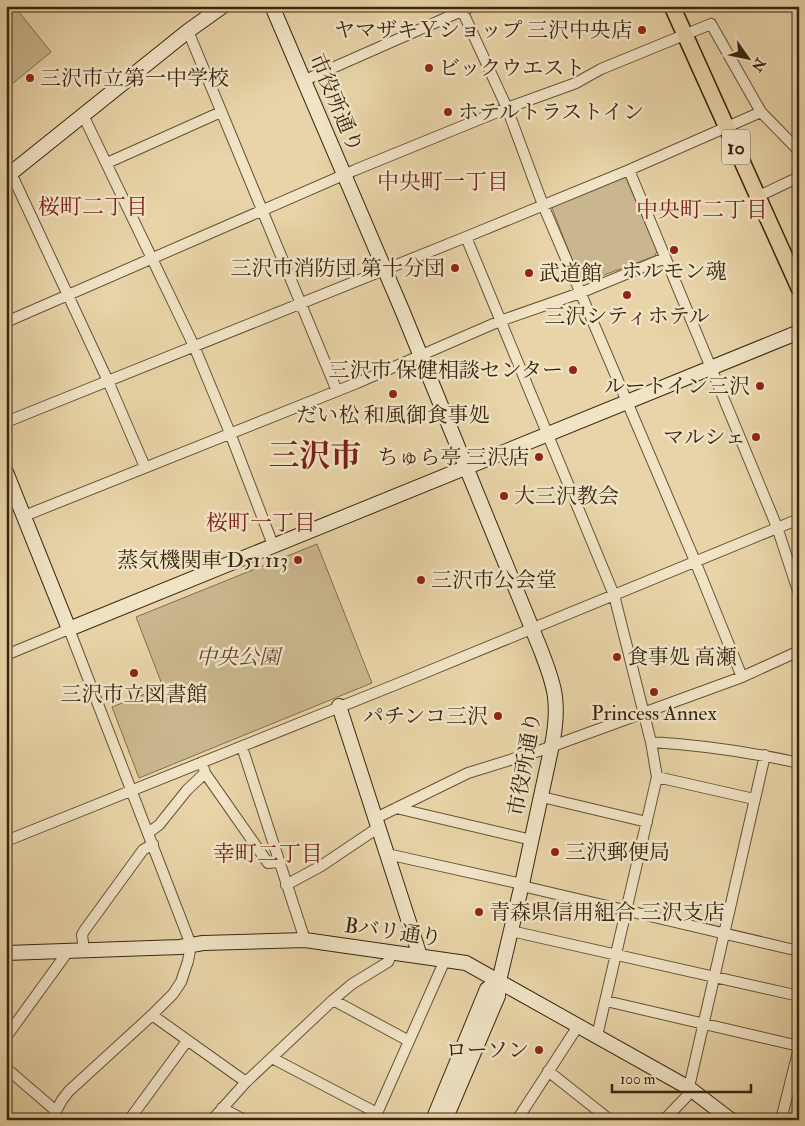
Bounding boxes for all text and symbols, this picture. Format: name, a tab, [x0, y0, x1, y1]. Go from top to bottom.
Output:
place label: ヤマザキＹショップ 三沢中央店	[334, 17, 632, 44]
marker: ヤマザキＹショップ 三沢中央店	[636, 24, 648, 36]
north arrow	[722, 32, 772, 82]
street label: 市役所通り	[303, 49, 369, 157]
text: N	[748, 54, 770, 75]
place label: ビックウエスト	[439, 55, 585, 82]
marker: ビックウエスト	[423, 62, 435, 74]
place label: 三沢市立第一中学校	[40, 65, 229, 92]
marker: 三沢市立第一中学校	[24, 72, 36, 84]
place label: ホテルトラストイン	[458, 99, 644, 126]
marker: ホテルトラストイン	[442, 106, 454, 118]
road number: 10	[722, 130, 750, 164]
district label: 中央町一丁目	[377, 168, 509, 196]
district label: 桜町二丁目	[38, 193, 148, 221]
district label: 中央町二丁目	[636, 196, 768, 224]
marker: ホルモン魂	[668, 244, 680, 256]
place label: 三沢市消防団 第十分団	[231, 255, 445, 282]
place label: ホルモン魂	[622, 258, 727, 285]
place label: 武道館	[539, 260, 602, 287]
marker: 三沢市消防団 第十分団	[449, 262, 461, 274]
marker: 武道館	[523, 267, 535, 279]
marker: 三沢シティホテル	[621, 289, 633, 301]
place label: 三沢シティホテル	[544, 303, 710, 330]
place label: 三沢市 保健相談センター	[328, 357, 563, 384]
marker: 三沢市 保健相談センター	[567, 364, 579, 376]
place label: ルートイン三沢	[604, 373, 750, 400]
marker: ルートイン三沢	[754, 380, 766, 392]
marker: だい松 和風御食事処	[387, 388, 399, 400]
place label: だい松 和風御食事処	[296, 402, 490, 429]
place label: マルシェ	[663, 424, 746, 451]
marker: マルシェ	[750, 431, 762, 443]
district label: 三沢市	[269, 437, 362, 476]
place label: ちゅら亭 三沢店	[378, 444, 529, 471]
marker: ちゅら亭 三沢店	[533, 451, 545, 463]
place label: 大三沢教会	[514, 483, 619, 510]
marker: 大三沢教会	[498, 490, 510, 502]
district label: 桜町一丁目	[206, 509, 316, 537]
place label: 蒸気機関車 D51 113	[117, 547, 288, 574]
marker: 蒸気機関車 D51 113	[292, 554, 304, 566]
place label: 三沢市公会堂	[431, 567, 557, 594]
marker: 三沢市公会堂	[415, 574, 427, 586]
park label: 中央公園	[196, 644, 283, 671]
place label: 食事処 高瀬	[627, 644, 736, 671]
marker: 食事処 高瀬	[611, 651, 623, 663]
marker: 三沢市立図書館	[128, 667, 140, 679]
place label: 三沢市立図書館	[61, 681, 208, 708]
marker: Princess Annex	[648, 686, 660, 698]
place label: Princess Annex	[591, 700, 717, 727]
place label: パチンコ三沢	[363, 703, 488, 730]
marker: パチンコ三沢	[492, 710, 504, 722]
street label: 市役所通り	[503, 710, 547, 818]
place label: 三沢郵便局	[565, 839, 670, 866]
district label: 幸町二丁目	[213, 840, 323, 868]
marker: 三沢郵便局	[549, 846, 561, 858]
place label: 青森県信用組合 三沢支店	[489, 899, 724, 926]
marker: 青森県信用組合 三沢支店	[473, 906, 485, 918]
street label: Bバリ通り	[343, 912, 443, 952]
place label: ローソン	[446, 1037, 529, 1064]
marker: ローソン	[533, 1044, 545, 1056]
scale bar	[612, 1061, 751, 1093]
text: 100 m	[620, 1070, 656, 1089]

